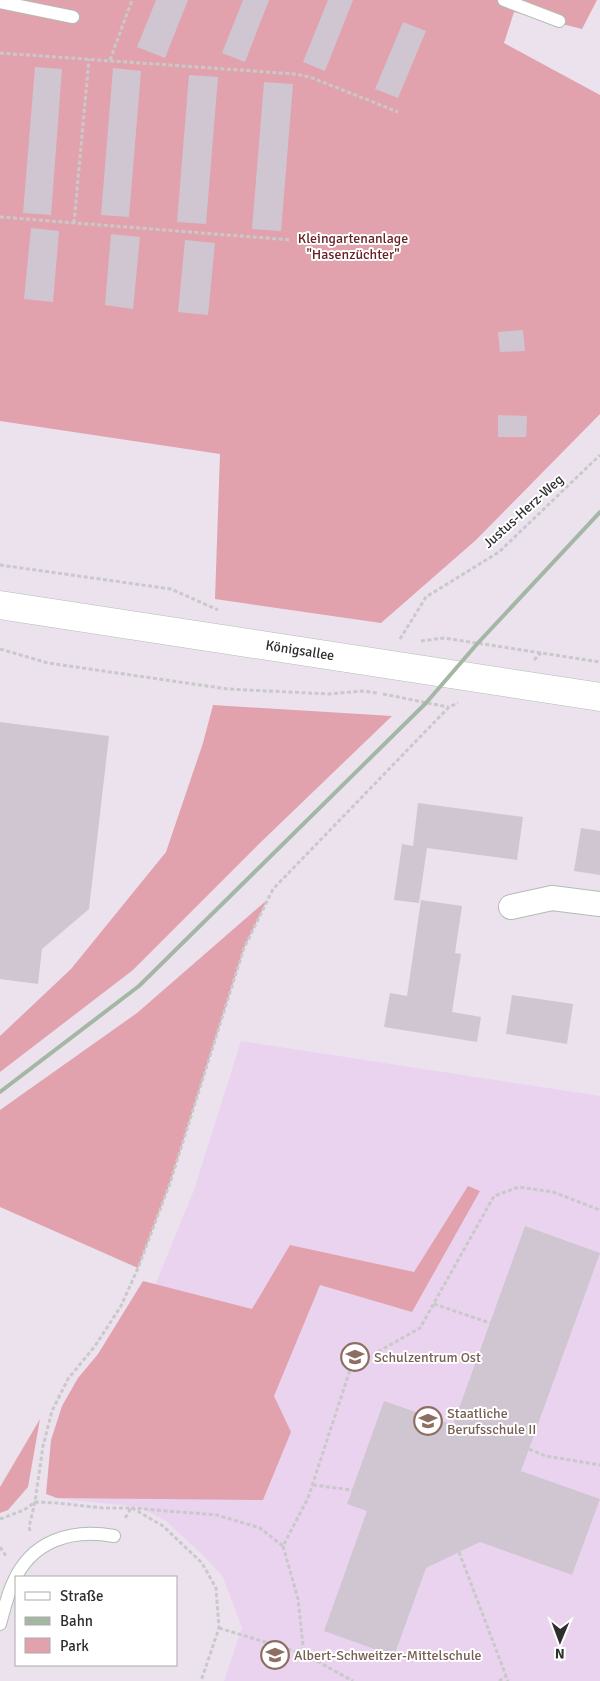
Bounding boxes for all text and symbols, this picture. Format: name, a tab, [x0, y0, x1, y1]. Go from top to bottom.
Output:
park label: Kleingartenanlage "Hasenzüchter"	[298, 230, 408, 263]
street label: Justus-Herz-Weg	[480, 471, 567, 552]
street label: Königsallee	[264, 637, 336, 664]
school or university icon: Schulzentrum Ost	[340, 1342, 370, 1372]
place label: Schulzentrum Ost	[374, 1349, 481, 1366]
place label: Staatliche Berufsschule II	[447, 1405, 536, 1438]
school or university icon: Staatliche Berufsschule II	[413, 1406, 443, 1436]
legend	[15, 1576, 178, 1666]
text: Straße	[60, 1587, 104, 1605]
text: Bahn	[60, 1612, 93, 1630]
north arrow	[535, 1616, 585, 1666]
text: Park	[60, 1637, 89, 1655]
school or university icon: Albert-Schweitzer-Mittelschule	[260, 1640, 290, 1670]
text: N	[555, 1645, 565, 1662]
place label: Albert-Schweitzer-Mittelschule	[294, 1647, 482, 1664]

